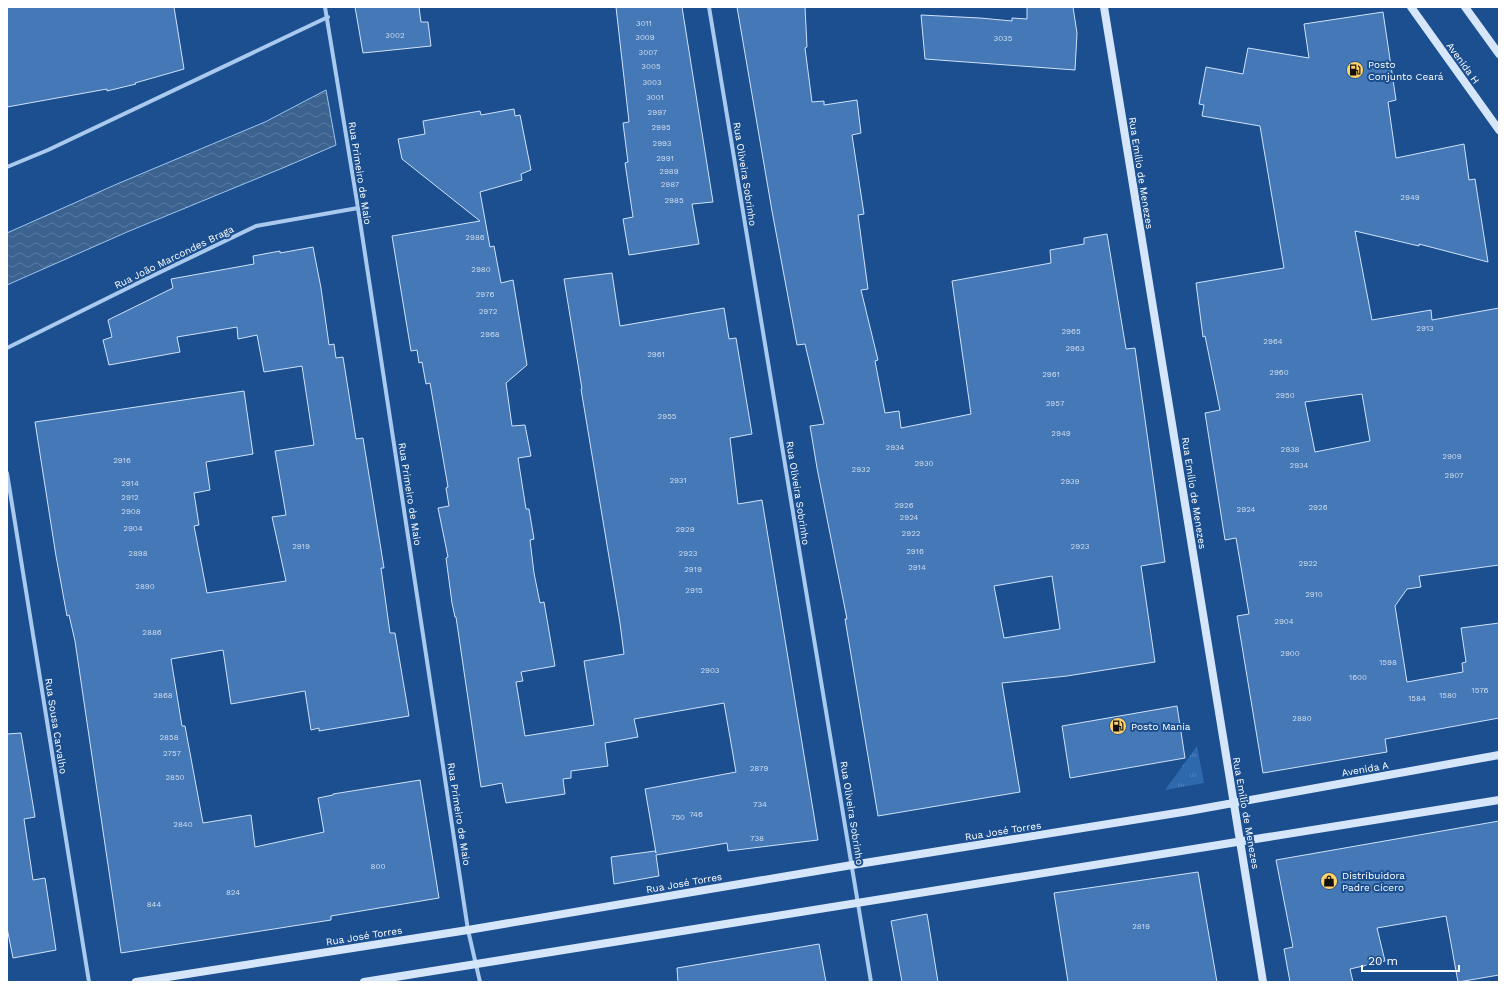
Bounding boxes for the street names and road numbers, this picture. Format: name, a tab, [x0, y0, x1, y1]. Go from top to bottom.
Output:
street label: Avenida H	[1444, 40, 1482, 86]
street label: Rua Emílio de Menezes	[1127, 116, 1155, 230]
street label: Rua Primeiro de Maio	[346, 121, 374, 225]
street label: Rua Oliveira Sobrinho	[731, 121, 759, 227]
street label: Rua João Marcondes Braga	[112, 223, 236, 291]
street label: Rua Emílio de Menezes	[1180, 436, 1208, 550]
street label: Rua Oliveira Sobrinho	[784, 440, 812, 546]
street label: Rua Primeiro de Maio	[396, 442, 424, 546]
street label: Rua Sousa Carvalho	[43, 677, 69, 775]
street label: Rua Emílio de Menezes	[1231, 756, 1261, 870]
street label: Avenida A	[1341, 759, 1390, 779]
street label: Rua Oliveira Sobrinho	[838, 760, 866, 866]
street label: Rua Primeiro de Maio	[445, 762, 473, 866]
street label: Rua José Torres	[964, 820, 1042, 842]
street label: Rua José Torres	[645, 871, 723, 895]
street label: Rua José Torres	[325, 925, 403, 947]

